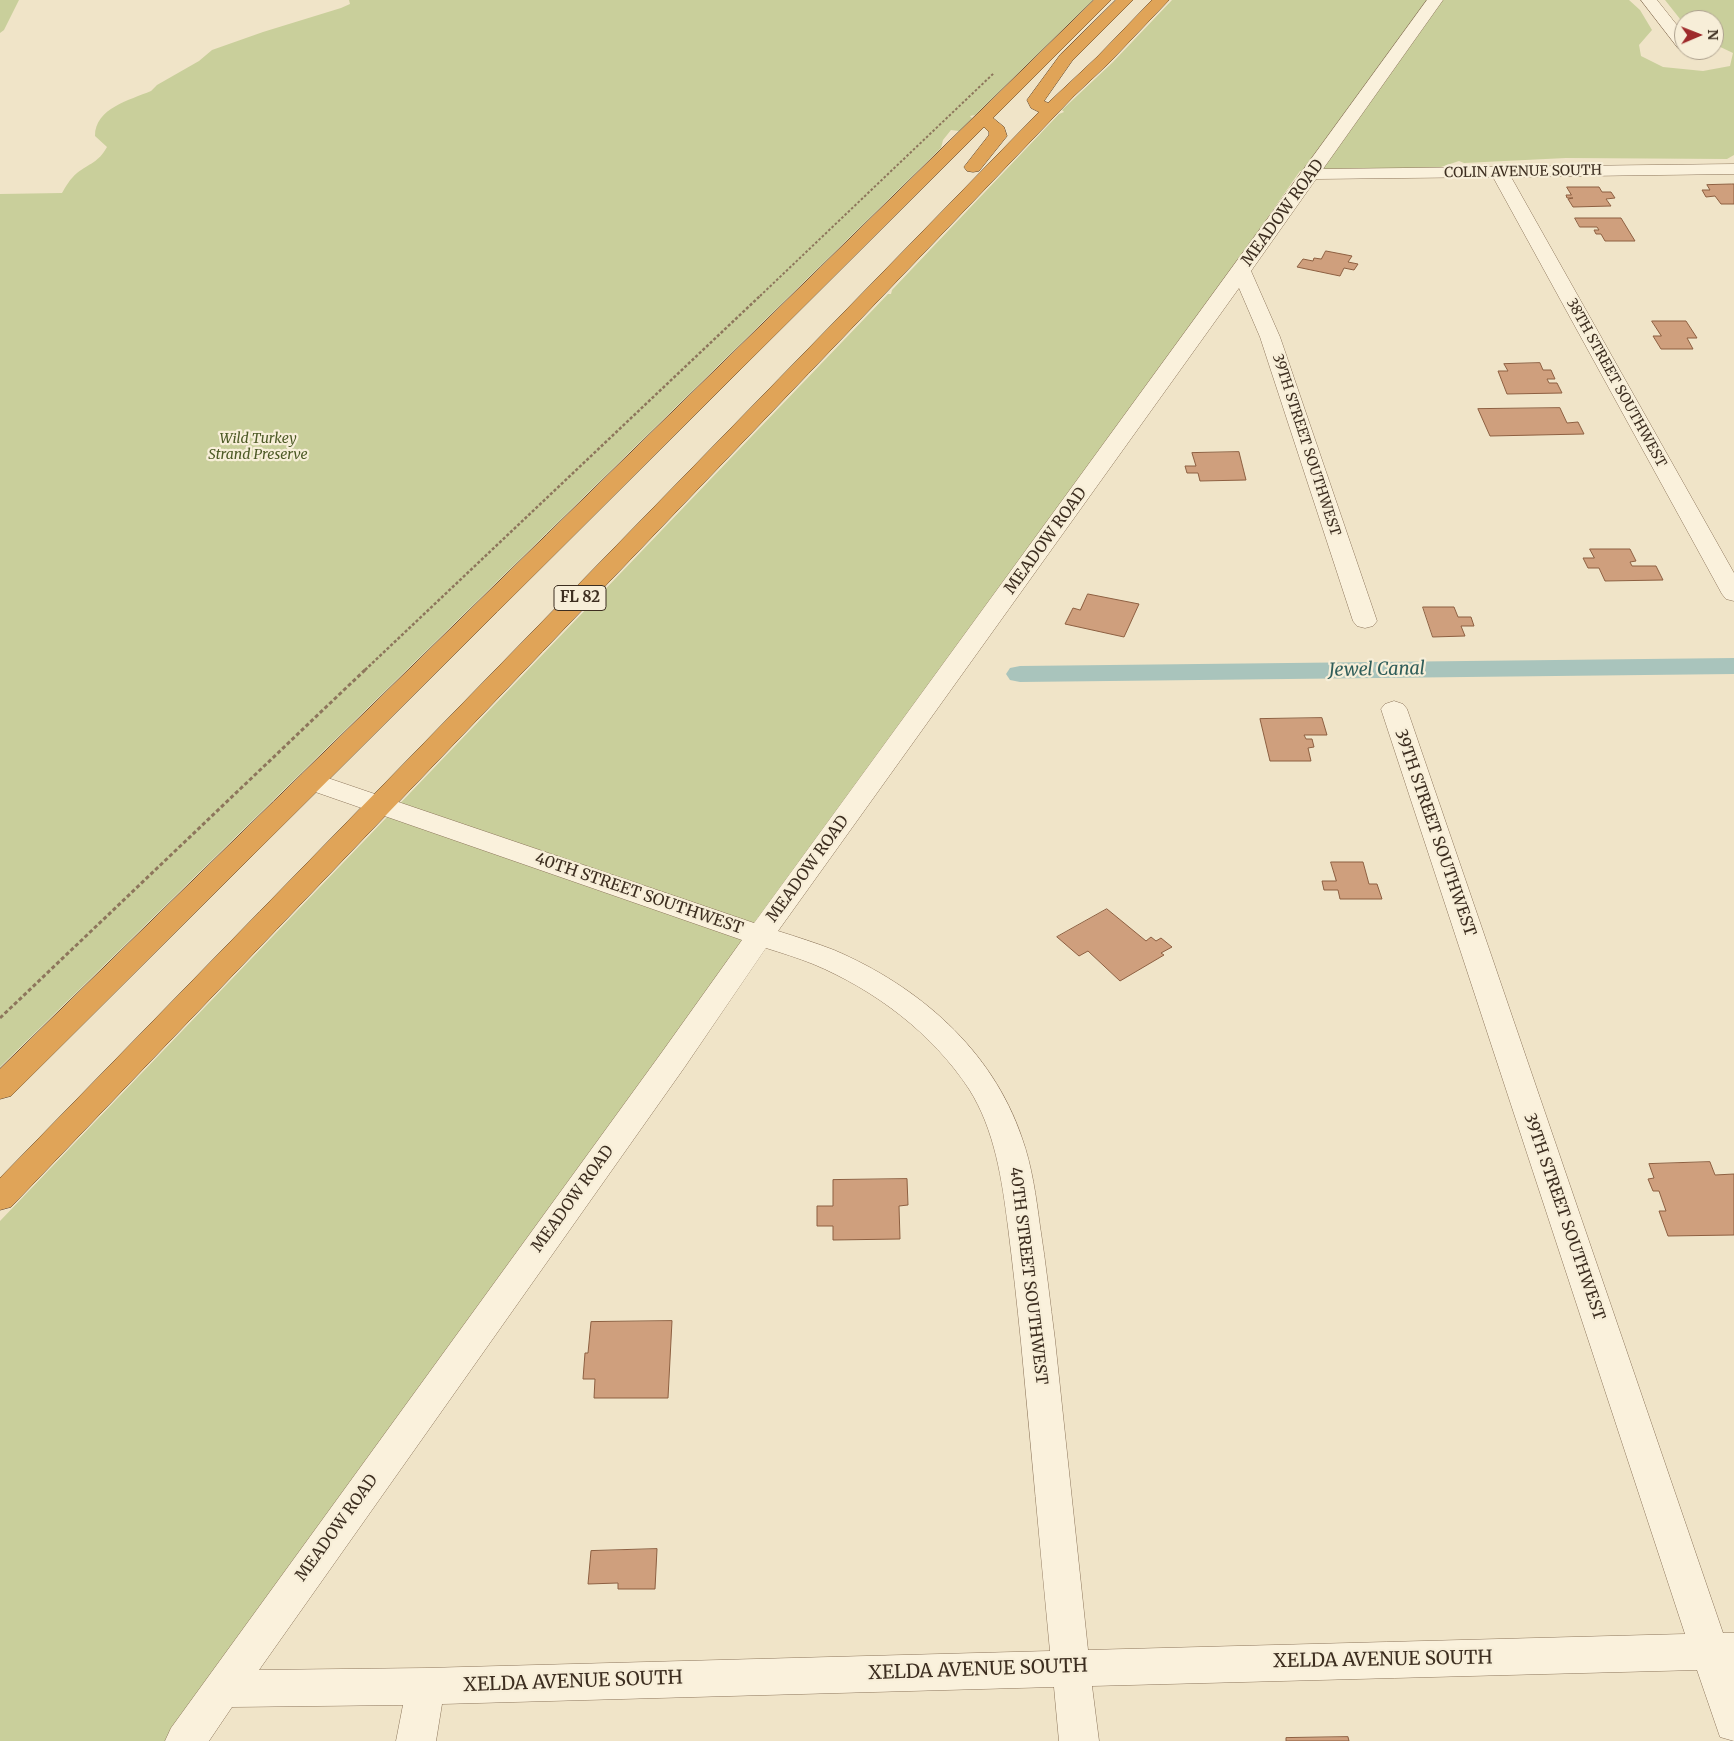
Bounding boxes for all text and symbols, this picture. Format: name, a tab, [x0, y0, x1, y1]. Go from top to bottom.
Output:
north arrow	[1674, 10, 1724, 60]
text: N	[1704, 29, 1722, 40]
street label: MEADOW ROAD	[1238, 156, 1328, 270]
street label: COLIN AVENUE SOUTH	[1444, 162, 1602, 182]
street label: 38TH STREET SOUTHWEST	[1562, 296, 1670, 470]
street label: 39TH STREET SOUTHWEST	[1269, 352, 1343, 538]
park label: Wild Turkey Strand Preserve	[208, 431, 308, 464]
street label: MEADOW ROAD	[1001, 484, 1091, 598]
road number: FL 82	[554, 586, 606, 610]
water label: Jewel Canal	[1329, 658, 1425, 682]
street label: 39TH STREET SOUTHWEST	[1391, 727, 1479, 939]
street label: MEADOW ROAD	[763, 812, 853, 926]
street label: 40TH STREET SOUTHWEST	[532, 849, 746, 939]
street label: 39TH STREET SOUTHWEST	[1520, 1111, 1608, 1323]
street label: MEADOW ROAD	[528, 1142, 618, 1256]
street label: 40TH STREET SOUTHWEST	[1005, 1166, 1051, 1386]
street label: MEADOW ROAD	[292, 1471, 382, 1585]
street label: XELDA AVENUE SOUTH	[1273, 1647, 1493, 1673]
street label: XELDA AVENUE SOUTH	[868, 1655, 1088, 1685]
street label: XELDA AVENUE SOUTH	[463, 1667, 683, 1697]

